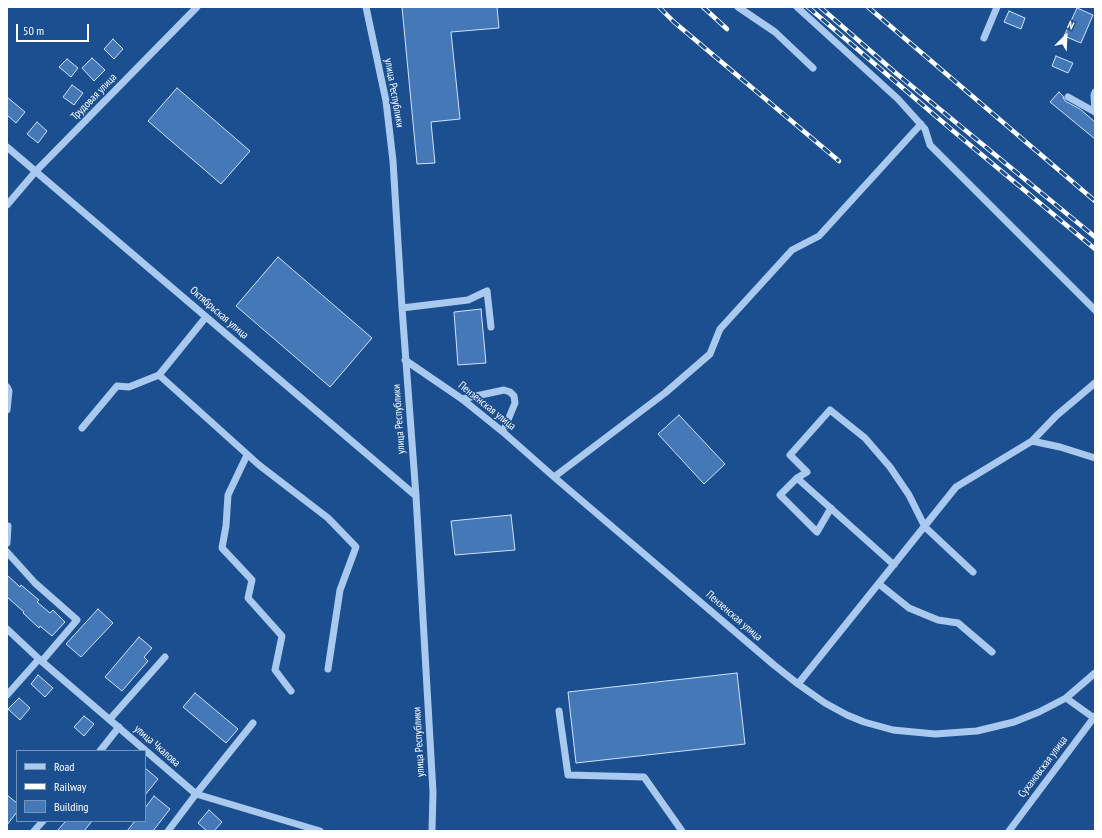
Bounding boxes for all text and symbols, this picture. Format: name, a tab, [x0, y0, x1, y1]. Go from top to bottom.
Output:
scale bar	[18, 16, 91, 42]
north arrow	[1046, 16, 1086, 56]
text: N	[1065, 17, 1076, 33]
text: 50 m	[23, 23, 44, 38]
street label: улица Республики	[381, 57, 407, 129]
street label: Трудовая улица	[68, 71, 120, 123]
street label: Октябрьская улица	[187, 284, 251, 342]
street label: Пензенская улица	[456, 379, 518, 433]
street label: улица Республики	[390, 384, 408, 454]
street label: Пензенская улица	[703, 588, 765, 644]
street label: улица Республики	[411, 707, 427, 777]
street label: улица Чкалова	[131, 722, 183, 770]
street label: Сухановская улица	[1016, 734, 1070, 800]
legend	[16, 750, 146, 822]
text: Road	[54, 759, 74, 774]
text: Railway	[54, 779, 86, 794]
text: Building	[54, 799, 89, 814]

